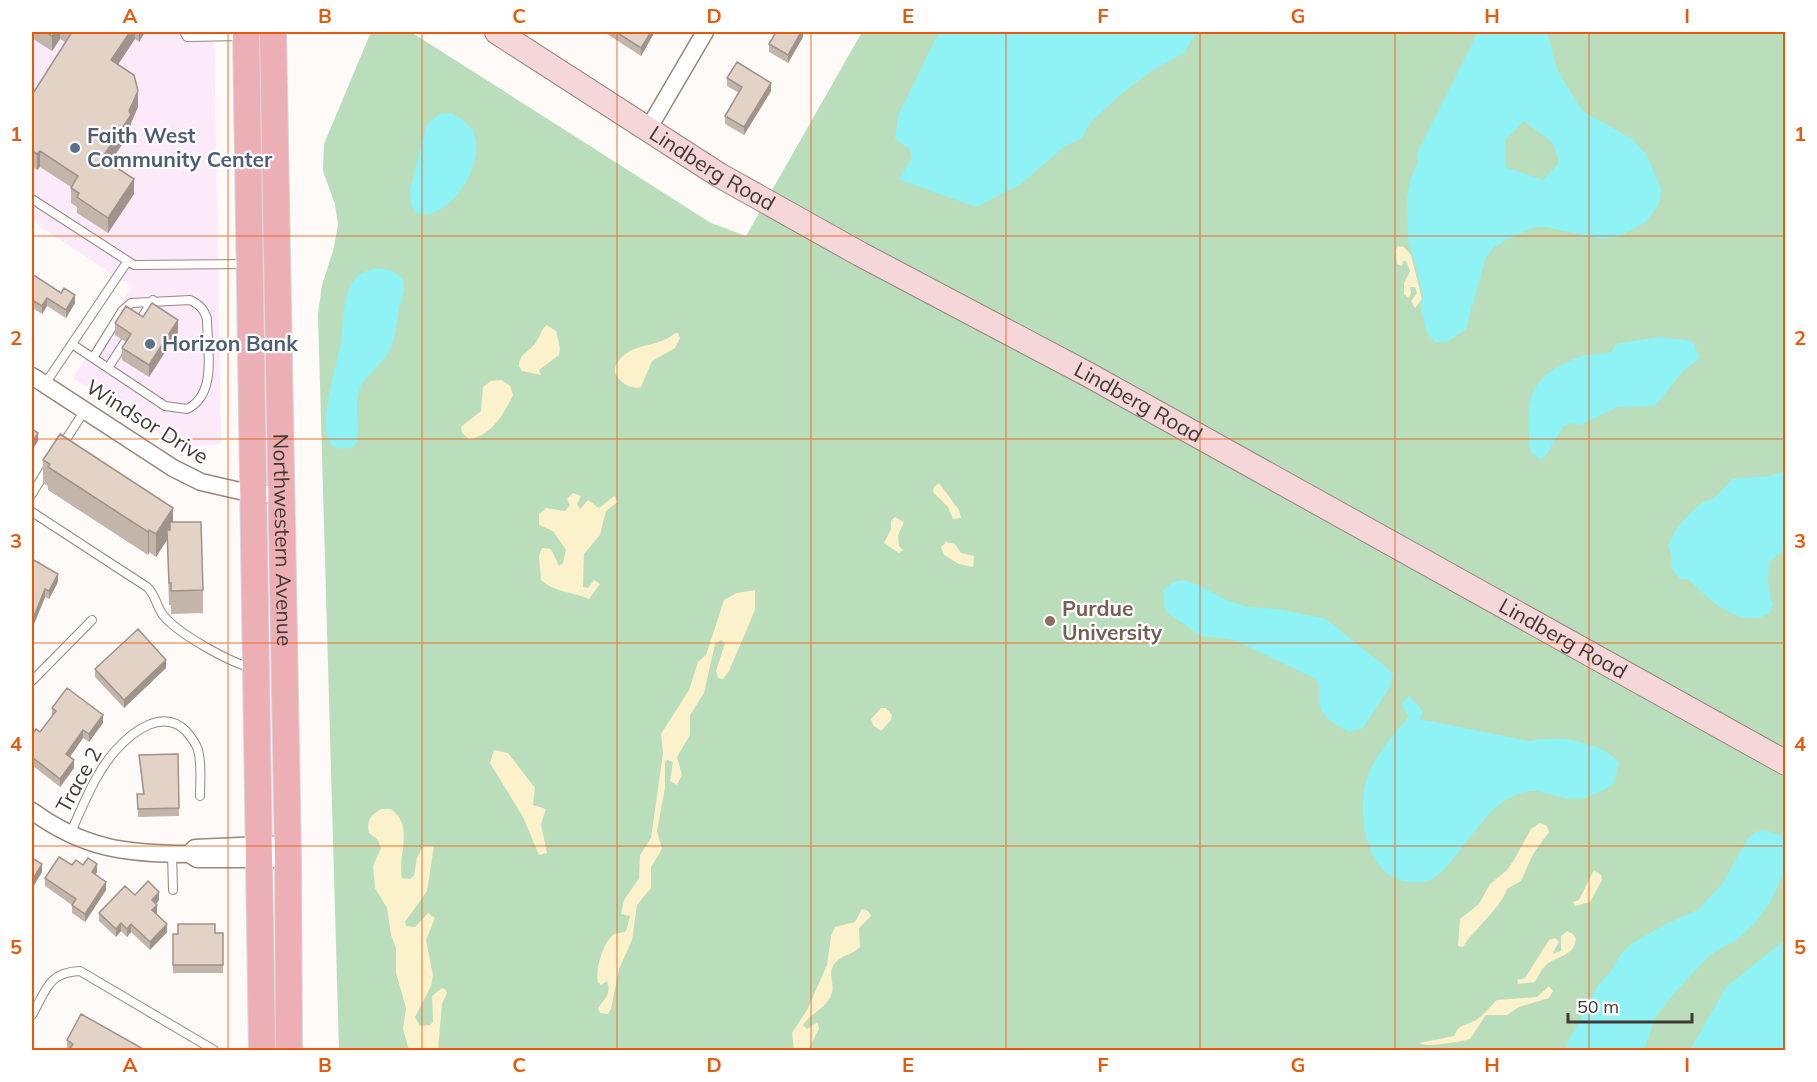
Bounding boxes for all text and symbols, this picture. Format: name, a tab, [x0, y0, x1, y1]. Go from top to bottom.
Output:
text: A	[123, 3, 138, 28]
text: B	[318, 3, 332, 28]
text: C	[512, 3, 526, 28]
text: D	[706, 3, 722, 28]
text: E	[902, 3, 914, 28]
text: F	[1097, 3, 1109, 28]
text: G	[1291, 3, 1305, 28]
text: H	[1484, 3, 1500, 28]
text: I	[1684, 3, 1690, 28]
street label: Lindberg Road	[645, 120, 780, 216]
text: 1	[10, 121, 22, 146]
text: 1	[1794, 121, 1806, 146]
place label: Faith West Community Center	[87, 122, 273, 172]
marker: Faith West Community Center	[68, 141, 82, 155]
text: 2	[10, 325, 22, 350]
text: 2	[1794, 325, 1806, 350]
place label: Horizon Bank	[162, 330, 298, 356]
marker: Horizon Bank	[143, 337, 157, 351]
street label: Lindberg Road	[1070, 356, 1207, 448]
street label: Windsor Drive	[81, 373, 214, 469]
street label: Northwestern Avenue	[268, 433, 298, 646]
text: 3	[10, 528, 22, 553]
text: 3	[1794, 528, 1806, 553]
street label: Lindberg Road	[1495, 592, 1632, 684]
place label: Purdue University	[1062, 595, 1163, 645]
marker: Purdue University	[1043, 614, 1057, 628]
text: 4	[10, 731, 22, 756]
text: 4	[1794, 731, 1806, 756]
street label: Trace 2	[50, 742, 107, 817]
text: 5	[10, 934, 22, 959]
text: 5	[1794, 934, 1806, 959]
scale bar	[1568, 986, 1692, 1024]
text: 50 m	[1577, 995, 1619, 1018]
text: A	[123, 1052, 138, 1077]
text: B	[318, 1052, 332, 1077]
text: C	[512, 1052, 526, 1077]
text: D	[706, 1052, 722, 1077]
text: E	[902, 1052, 914, 1077]
text: F	[1097, 1052, 1109, 1077]
text: G	[1291, 1052, 1305, 1077]
text: H	[1484, 1052, 1500, 1077]
text: I	[1684, 1052, 1690, 1077]

